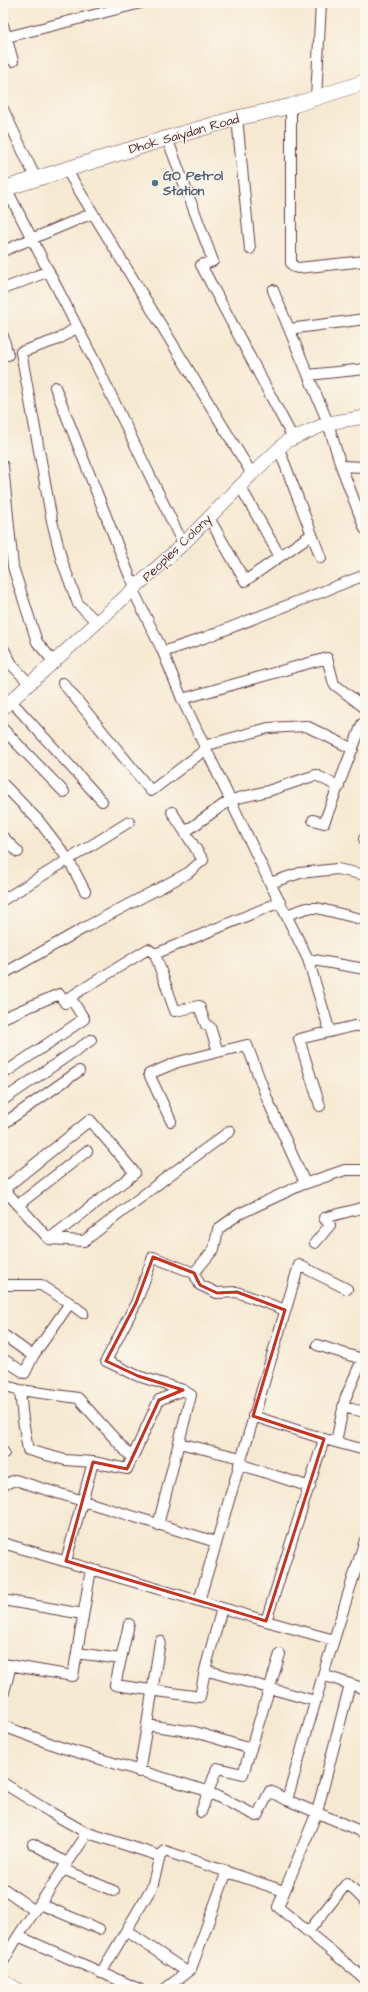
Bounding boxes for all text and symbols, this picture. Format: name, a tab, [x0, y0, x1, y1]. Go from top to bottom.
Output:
street label: Dhok Saiydan Road	[127, 110, 242, 159]
place label: GO Petrol Station	[162, 167, 223, 200]
marker: GO Petrol Station	[150, 178, 160, 188]
street label: Peoples Colony	[138, 510, 216, 587]

